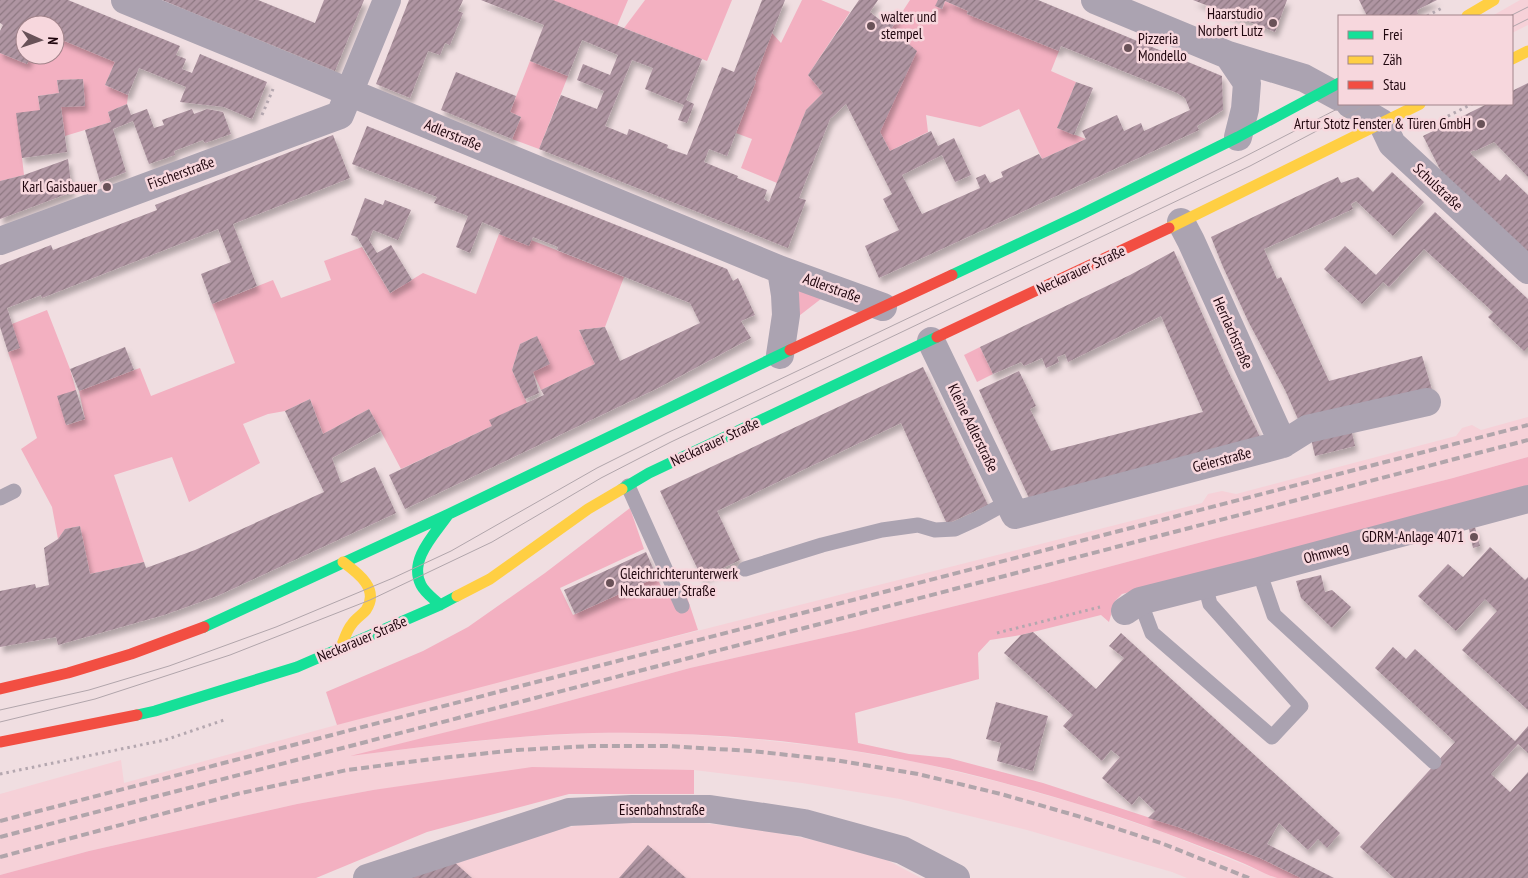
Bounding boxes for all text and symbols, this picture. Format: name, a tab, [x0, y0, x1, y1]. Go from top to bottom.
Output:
place label: Haarstudio Norbert Lutz	[1198, 4, 1263, 40]
place label: walter und stempel	[881, 7, 936, 43]
north arrow	[15, 15, 65, 65]
legend	[1338, 15, 1513, 105]
marker: Haarstudio Norbert Lutz	[1267, 17, 1279, 29]
marker: walter und stempel	[865, 20, 877, 32]
text: Frei	[1383, 25, 1403, 44]
place label: Pizzeria Mondello	[1138, 29, 1187, 65]
text: N	[44, 36, 62, 45]
marker: Pizzeria Mondello	[1122, 42, 1134, 54]
text: Zäh	[1383, 50, 1402, 69]
text: Stau	[1383, 75, 1406, 94]
street label: Adlerstraße	[422, 114, 485, 155]
place label: Artur Stotz Fenster & Türen GmbH	[1294, 114, 1471, 133]
marker: Artur Stotz Fenster & Türen GmbH	[1475, 118, 1487, 130]
street label: Fischerstraße	[145, 152, 217, 193]
street label: Schulstraße	[1409, 159, 1467, 214]
place label: Karl Gaisbauer	[22, 177, 98, 196]
marker: Karl Gaisbauer	[101, 181, 113, 193]
street label: Neckarauer Straße	[1033, 241, 1128, 298]
street label: Adlerstraße	[801, 268, 864, 307]
street label: Herrlachstraße	[1209, 294, 1258, 372]
street label: Kleine Adlerstraße	[944, 380, 1003, 475]
street label: Neckarauer Straße	[667, 413, 762, 470]
street label: Geierstraße	[1190, 443, 1253, 476]
place label: GDRM-Anlage 4071	[1362, 527, 1464, 546]
marker: GDRM-Anlage 4071	[1468, 531, 1480, 543]
street label: Ohmweg	[1301, 537, 1350, 568]
place label: Gleichrichterunterwerk Neckarauer Straße	[620, 564, 738, 600]
marker: Gleichrichterunterwerk Neckarauer Straße	[604, 577, 616, 589]
street label: Neckarauer Straße	[314, 611, 410, 666]
street label: Eisenbahnstraße	[619, 800, 705, 819]

